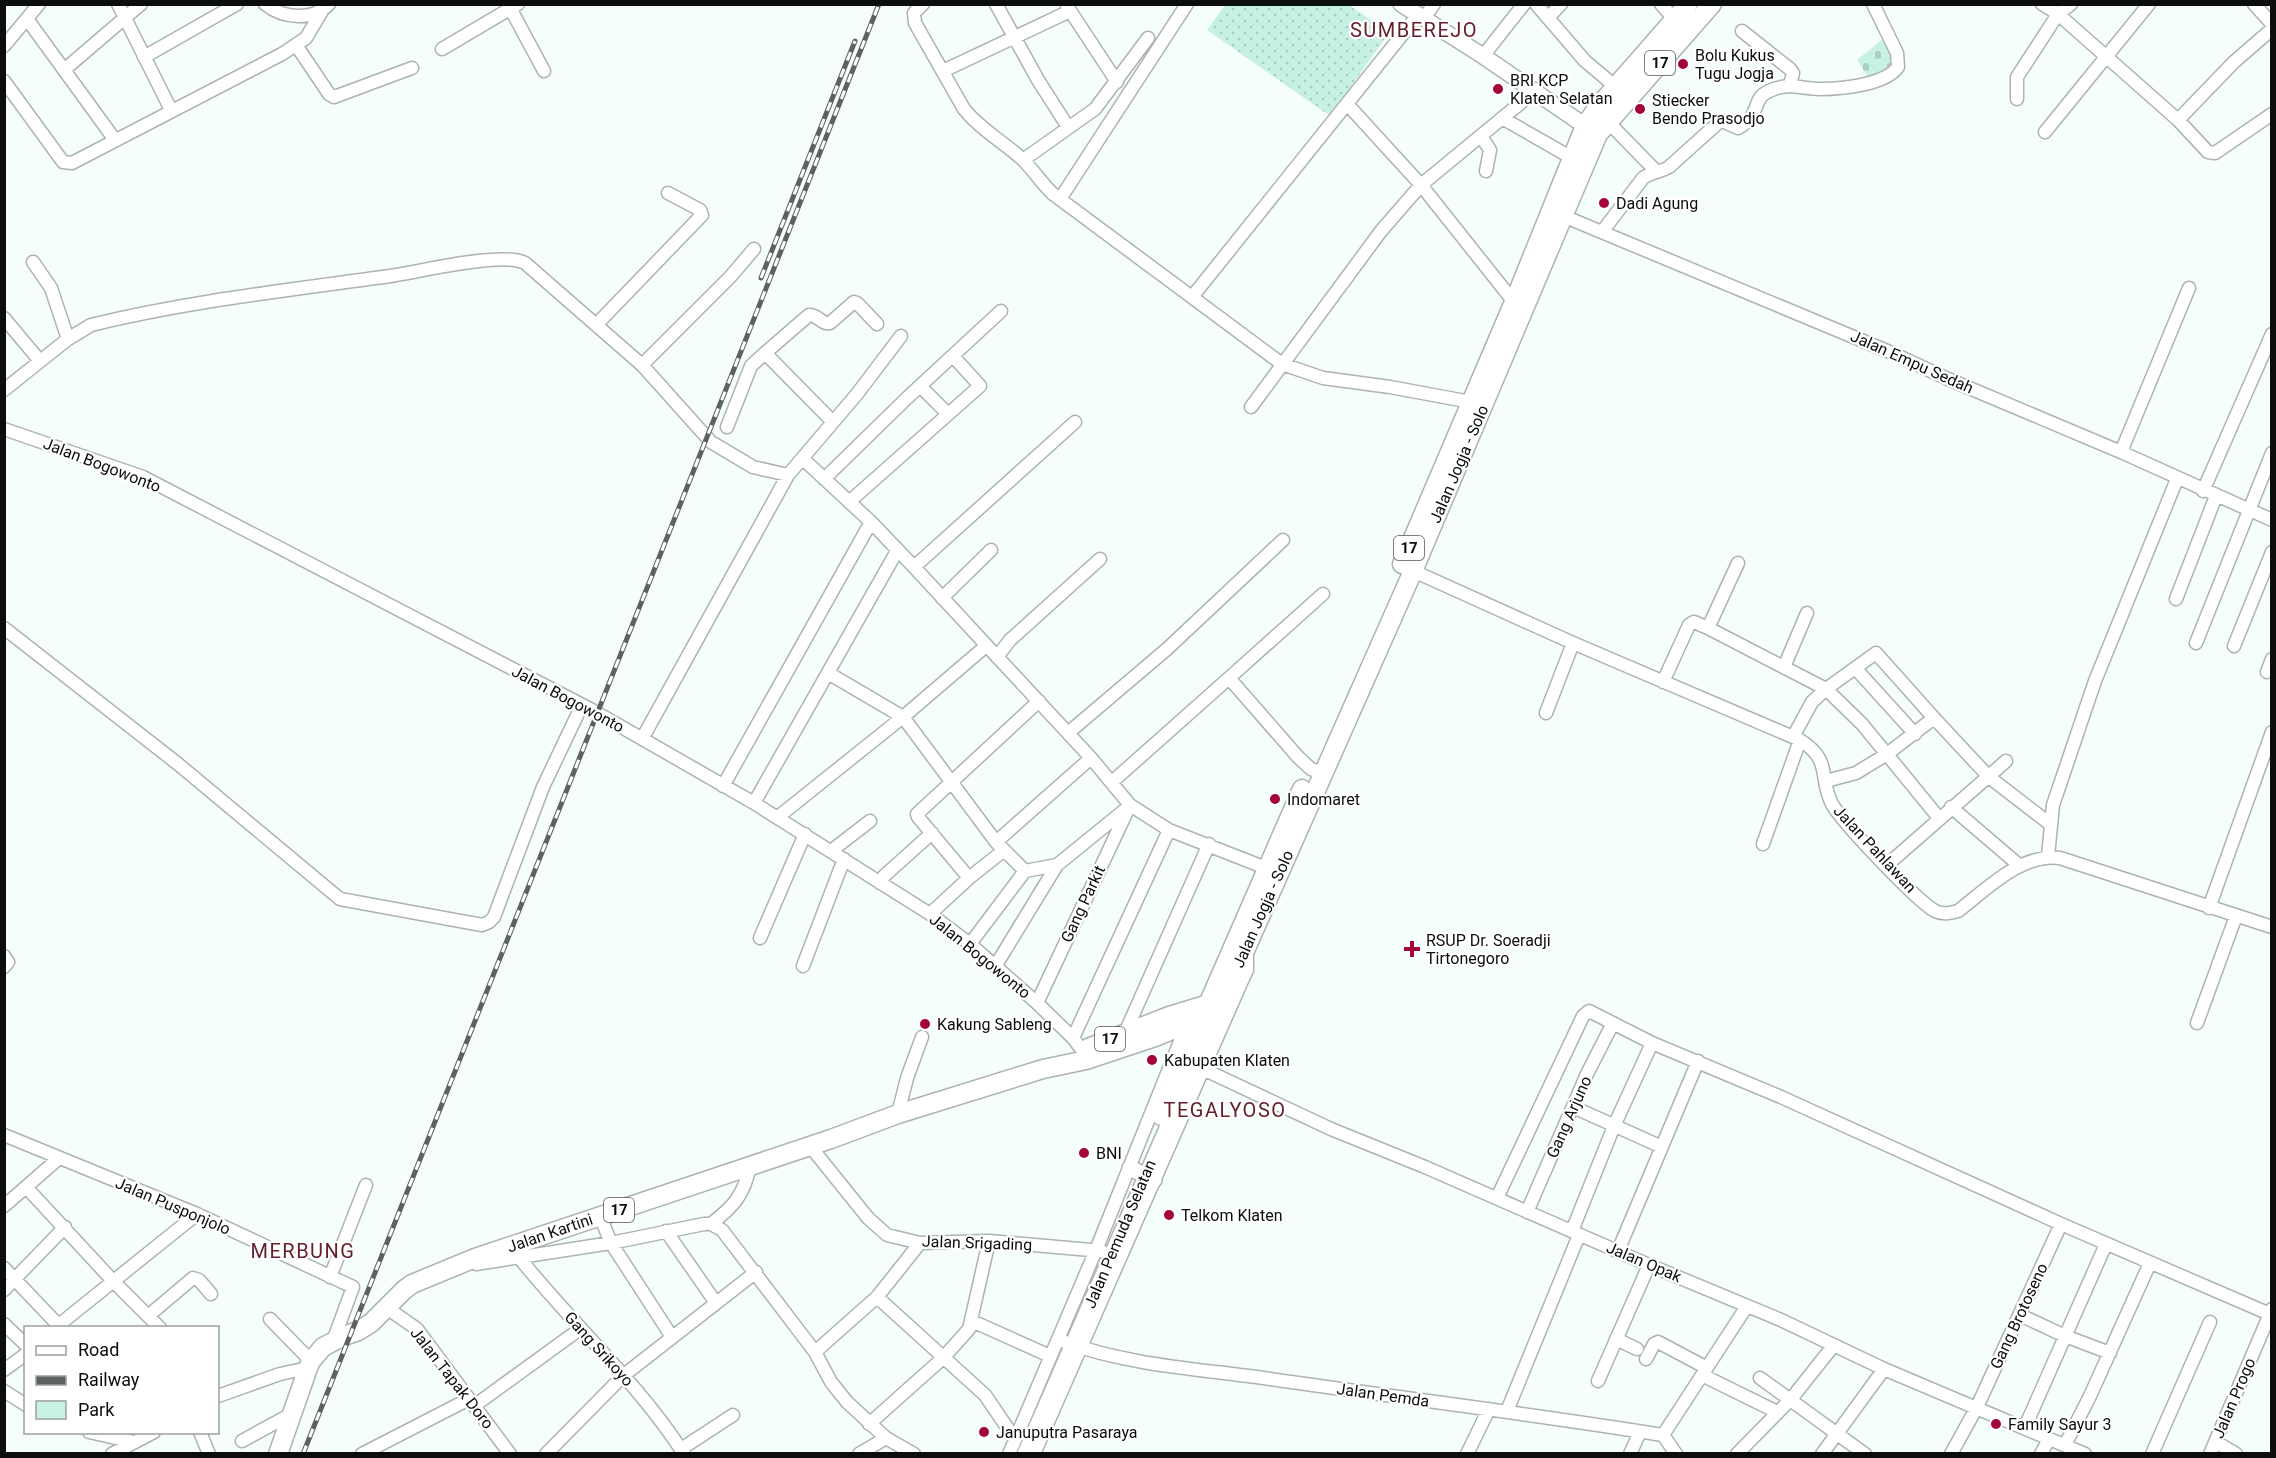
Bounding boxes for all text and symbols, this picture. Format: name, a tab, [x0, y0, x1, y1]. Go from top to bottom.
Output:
district label: SUMBEREJO	[1350, 18, 1478, 42]
place label: Bolu Kukus Tugu Jogja	[1695, 46, 1775, 83]
road number: 17	[1645, 51, 1675, 75]
marker: Bolu Kukus Tugu Jogja	[1676, 57, 1690, 71]
place label: BRI KCP Klaten Selatan	[1510, 71, 1613, 108]
marker: BRI KCP Klaten Selatan	[1491, 82, 1505, 96]
place label: Stiecker Bendo Prasodjo	[1652, 91, 1765, 128]
marker: Stiecker Bendo Prasodjo	[1633, 102, 1647, 116]
place label: Dadi Agung	[1616, 194, 1698, 213]
marker: Dadi Agung	[1597, 196, 1611, 210]
street label: Jalan Empu Sedah	[1848, 326, 1976, 398]
street label: Jalan Jogja - Solo	[1426, 402, 1492, 526]
street label: Jalan Bogowonto	[41, 434, 163, 496]
road number: 17	[1394, 536, 1424, 560]
street label: Jalan Bogowonto	[509, 661, 627, 737]
place label: Indomaret	[1287, 790, 1360, 809]
marker: Indomaret	[1268, 792, 1282, 806]
street label: Jalan Pahlawan	[1830, 801, 1920, 897]
street label: Jalan Jogja - Solo	[1229, 847, 1297, 971]
street label: Gang Parkit	[1057, 862, 1109, 946]
street label: Jalan Bogowonto	[926, 909, 1034, 1003]
place label: RSUP Dr. Soeradji Tirtonegoro	[1426, 931, 1551, 968]
marker: RSUP Dr. Soeradji Tirtonegoro	[1403, 940, 1421, 958]
place label: Kakung Sableng	[937, 1015, 1052, 1034]
marker: Kakung Sableng	[918, 1017, 932, 1031]
road number: 17	[1095, 1027, 1125, 1051]
place label: Kabupaten Klaten	[1164, 1051, 1290, 1070]
marker: Kabupaten Klaten	[1145, 1053, 1159, 1067]
street label: Gang Arjuno	[1542, 1073, 1596, 1161]
district label: TEGALYOSO	[1163, 1098, 1287, 1122]
place label: BNI	[1096, 1144, 1122, 1163]
marker: BNI	[1077, 1146, 1091, 1160]
street label: Jalan Pemuda Selatan	[1080, 1157, 1160, 1311]
street label: Jalan Pusponjolo	[113, 1173, 233, 1239]
road number: 17	[604, 1198, 634, 1222]
place label: Telkom Klaten	[1181, 1206, 1283, 1225]
marker: Telkom Klaten	[1162, 1208, 1176, 1222]
street label: Jalan Kartini	[505, 1209, 595, 1257]
street label: Jalan Srigading	[922, 1232, 1032, 1254]
street label: Jalan Opak	[1604, 1238, 1685, 1287]
district label: MERBUNG	[251, 1239, 355, 1263]
street label: Gang Brotoseno	[1986, 1260, 2052, 1372]
street label: Gang Srikoyo	[561, 1308, 637, 1390]
street label: Jalan Tapak Doro	[406, 1323, 498, 1433]
legend	[24, 1326, 219, 1434]
text: Road	[78, 1339, 119, 1360]
street label: Jalan Progo	[2209, 1355, 2259, 1441]
text: Railway	[78, 1369, 140, 1390]
street label: Jalan Pemda	[1336, 1379, 1430, 1411]
text: Park	[78, 1399, 115, 1420]
place label: Family Sayur 3	[2008, 1415, 2112, 1434]
marker: Family Sayur 3	[1989, 1417, 2003, 1431]
place label: Januputra Pasaraya	[996, 1423, 1138, 1442]
marker: Januputra Pasaraya	[977, 1425, 991, 1439]

